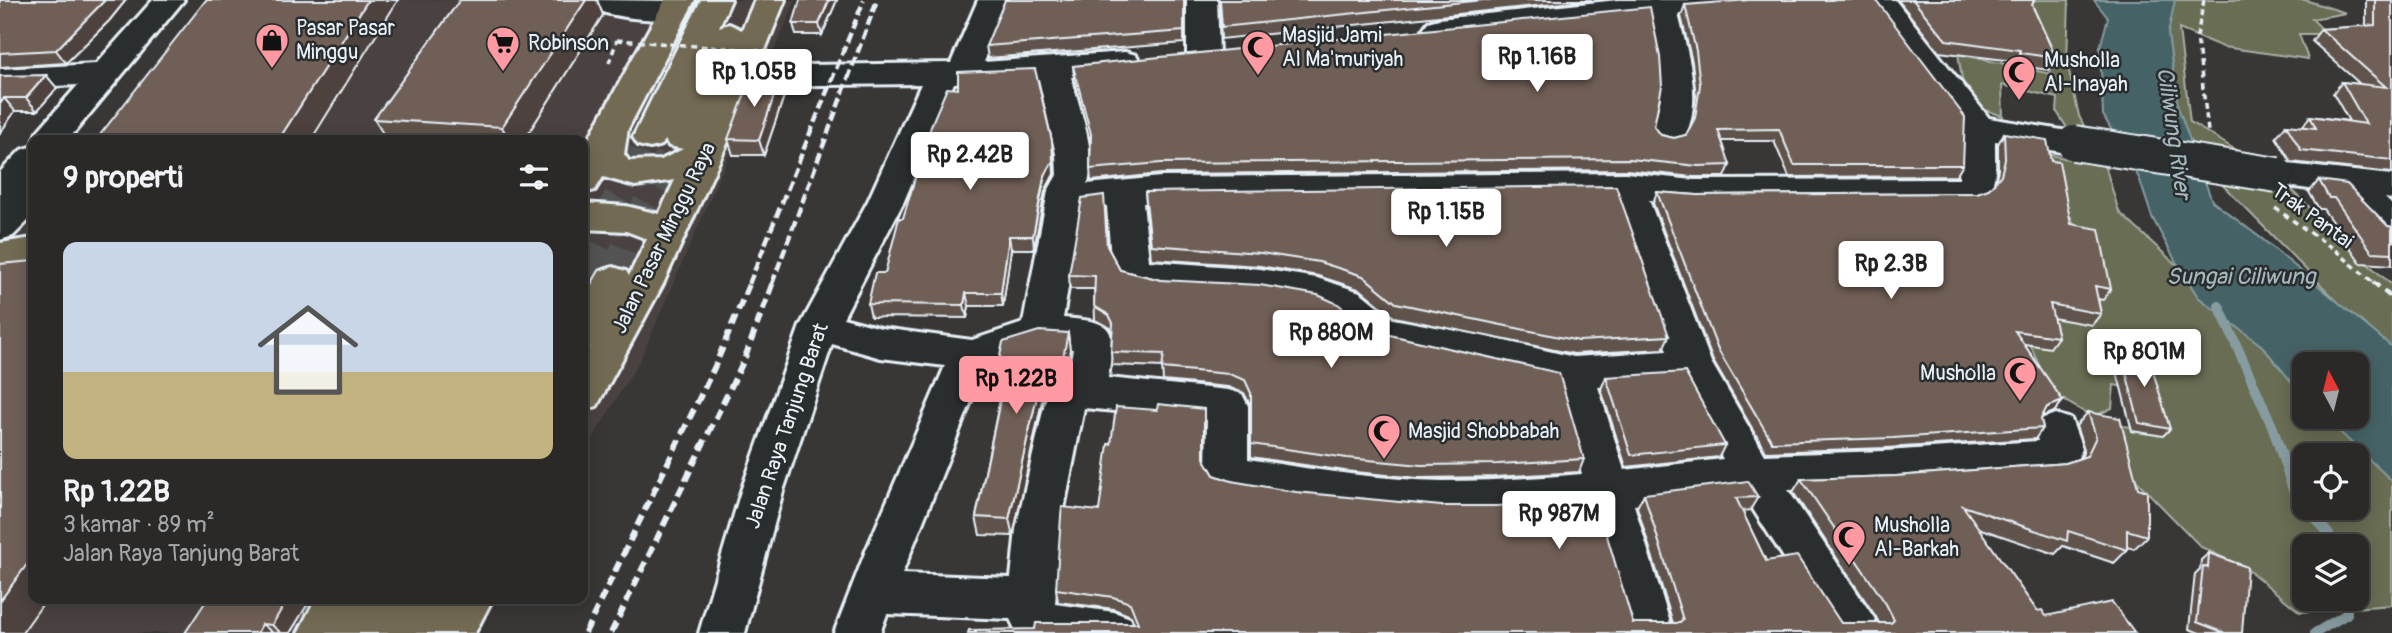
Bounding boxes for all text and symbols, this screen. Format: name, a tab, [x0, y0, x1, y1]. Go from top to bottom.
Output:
place label: Pasar Pasar Minggu	[296, 15, 395, 66]
shop icon: Pasar Pasar Minggu	[253, 21, 291, 70]
place label: Masjid Jami Al Ma'muriyah	[1282, 22, 1403, 73]
supermarket icon: Robinson	[484, 24, 522, 73]
mosque icon: Masjid Jami Al Ma'muriyah	[1239, 28, 1277, 77]
place label: Robinson	[528, 30, 609, 57]
pin: Rp 1.16B	[1465, 34, 1609, 94]
text: Rp 1.16B	[1498, 42, 1576, 71]
place label: Musholla Al-Inayah	[2044, 47, 2128, 98]
pin: Rp 1.05B	[682, 50, 826, 109]
mosque icon: Musholla Al-Inayah	[2000, 53, 2038, 102]
text: Rp 1.05B	[712, 57, 796, 86]
water label: Ciliwung River	[2150, 65, 2198, 203]
pin: Rp 2.42B	[898, 132, 1042, 192]
street label: Jalan Pasar Minggu Raya	[606, 138, 722, 338]
text: Rp 2.42B	[927, 140, 1013, 169]
icon: filters	[515, 158, 553, 196]
text: 9 properti	[63, 159, 183, 196]
street label: Trak Pantai	[2266, 177, 2359, 255]
pin: Rp 1.15B	[1374, 190, 1518, 249]
text: Rp 1.15B	[1407, 197, 1485, 226]
pin: Rp 2.3B	[1826, 242, 1956, 301]
text: Rp 2.3B	[1855, 249, 1927, 278]
water label: Sungai Ciliwung	[2167, 262, 2317, 291]
icon: home	[245, 287, 371, 413]
pin: Rp 880M	[1266, 310, 1396, 370]
text: Rp 880M	[1289, 318, 1373, 347]
street label: Jalan Raya Tanjung Barat	[739, 319, 835, 532]
pin: Rp 801M	[2079, 330, 2209, 389]
text: Rp 801M	[2103, 337, 2185, 366]
north arrow	[2292, 352, 2370, 429]
map controls	[2292, 352, 2369, 611]
mosque icon: Musholla	[2001, 354, 2039, 403]
pin: Rp 1.22B	[944, 356, 1088, 416]
place label: Musholla	[1920, 360, 1996, 387]
text: Rp 1.22B	[975, 364, 1057, 393]
mosque icon: Masjid Shobbabah	[1365, 412, 1403, 461]
place label: Masjid Shobbabah	[1408, 418, 1559, 445]
button: locate	[2292, 443, 2369, 520]
text: Rp 1.22B	[63, 473, 170, 510]
pin: Rp 987M	[1494, 491, 1624, 551]
text: Rp 987M	[1518, 499, 1600, 528]
text: 3 kamar · 89 m²	[63, 510, 215, 539]
place label: Musholla Al-Barkah	[1874, 512, 1959, 563]
mosque icon: Musholla Al-Barkah	[1830, 518, 1868, 567]
button: layers	[2292, 534, 2369, 611]
text: Jalan Raya Tanjung Barat	[63, 539, 299, 568]

